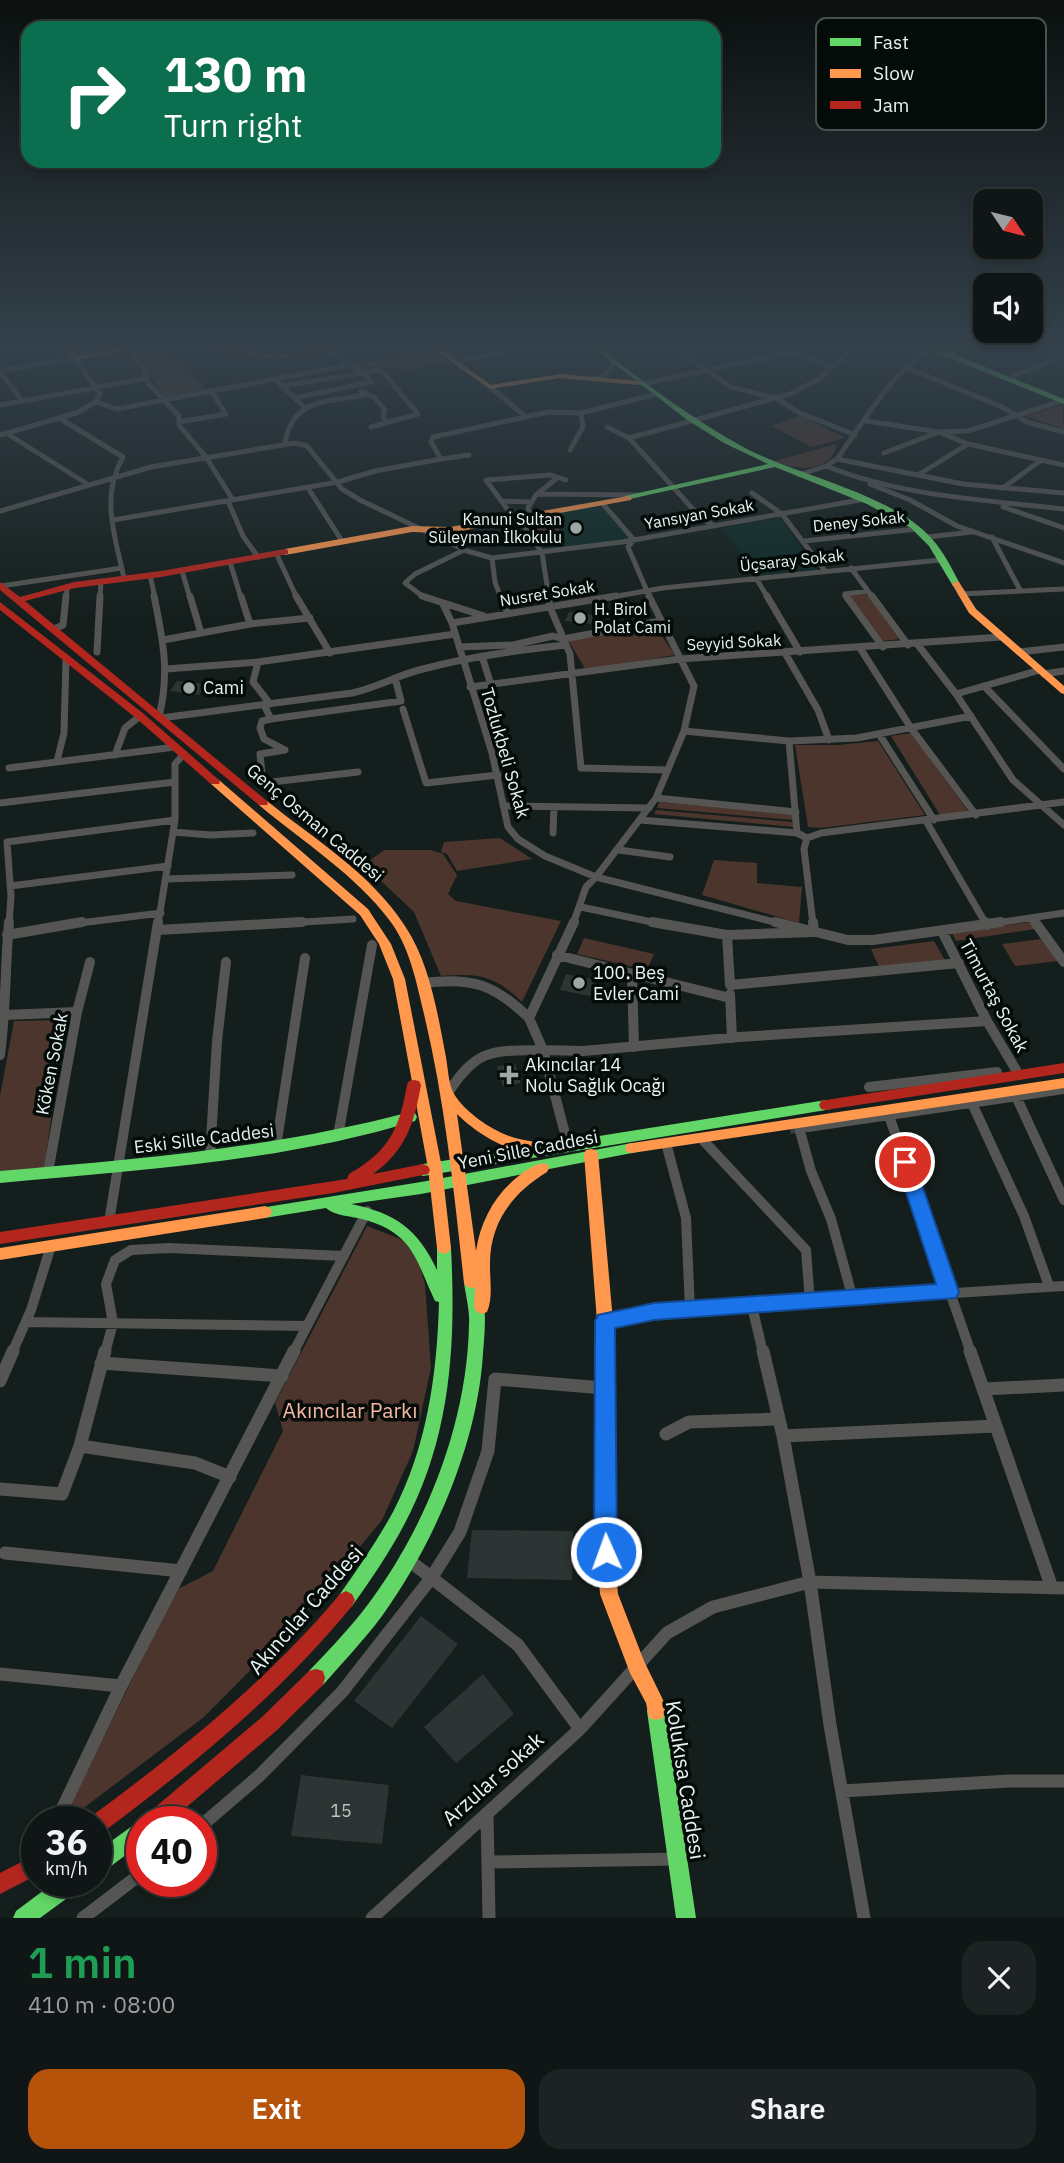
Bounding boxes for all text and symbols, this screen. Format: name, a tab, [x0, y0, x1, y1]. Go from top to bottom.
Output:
legend	[816, 18, 1046, 130]
text: Fast	[873, 30, 909, 54]
text: 130 m	[164, 42, 308, 105]
icon: right	[49, 49, 140, 140]
text: Slow	[873, 61, 914, 85]
text: Jam	[873, 93, 909, 117]
text: Turn right	[164, 104, 302, 146]
north arrow	[973, 189, 1043, 259]
map controls	[973, 189, 1043, 343]
button: sound	[973, 273, 1043, 343]
street label: Yansıyan Sokak	[643, 494, 756, 533]
street label: Deney Sokak	[812, 506, 907, 536]
place label: Kanuni Sultan Süleyman İlkokulu	[429, 509, 562, 547]
marker: Kanuni Sultan Süleyman İlkokulu	[568, 520, 584, 536]
street label: Üçsaray Sokak	[739, 545, 846, 575]
street label: Nusret Sokak	[498, 576, 596, 610]
place label: H. Birol Polat Cami	[594, 599, 671, 637]
marker: H. Birol Polat Cami	[572, 610, 588, 626]
street label: Seyyid Sokak	[686, 630, 782, 654]
place label: Cami	[203, 676, 244, 699]
marker: Cami	[181, 680, 197, 696]
street label: Tozlukbeli Sokak	[476, 685, 535, 821]
street label: Genç Osman Caddesi	[242, 759, 389, 887]
street label: Timurtaş Sokak	[955, 935, 1034, 1057]
place label: 100. Beş Evler Cami	[593, 961, 679, 1005]
marker: 100. Beş Evler Cami	[571, 975, 587, 991]
street label: Köken Sokak	[30, 1010, 73, 1117]
place label: Akıncılar 14 Nolu Sağlık Ocağı	[525, 1053, 665, 1097]
marker: Akıncılar 14 Nolu Sağlık Ocağı	[499, 1065, 519, 1085]
street label: Eski Sille Caddesi	[133, 1118, 275, 1159]
street label: Yeni Sille Caddesi	[456, 1125, 600, 1174]
pin	[875, 1132, 935, 1192]
icon: arrive	[886, 1143, 924, 1181]
park label: Akıncılar Parkı	[283, 1396, 417, 1424]
position arrow	[569, 1515, 643, 1589]
street label: Akıncılar Caddesi	[241, 1539, 369, 1680]
street label: Kolukısa Caddesi	[660, 1698, 712, 1861]
street label: Arzular sokak	[436, 1725, 549, 1831]
house number: 15	[330, 1799, 352, 1822]
speed limit sign: 40	[126, 1806, 217, 1897]
text: 36	[45, 1819, 88, 1865]
text: km/h	[45, 1857, 88, 1880]
text: 1 min	[28, 1935, 137, 1990]
button: close	[962, 1941, 1036, 2015]
text: 410 m · 08:00	[28, 1989, 175, 2019]
button: Exit	[28, 2069, 525, 2149]
button: Share	[539, 2069, 1036, 2149]

